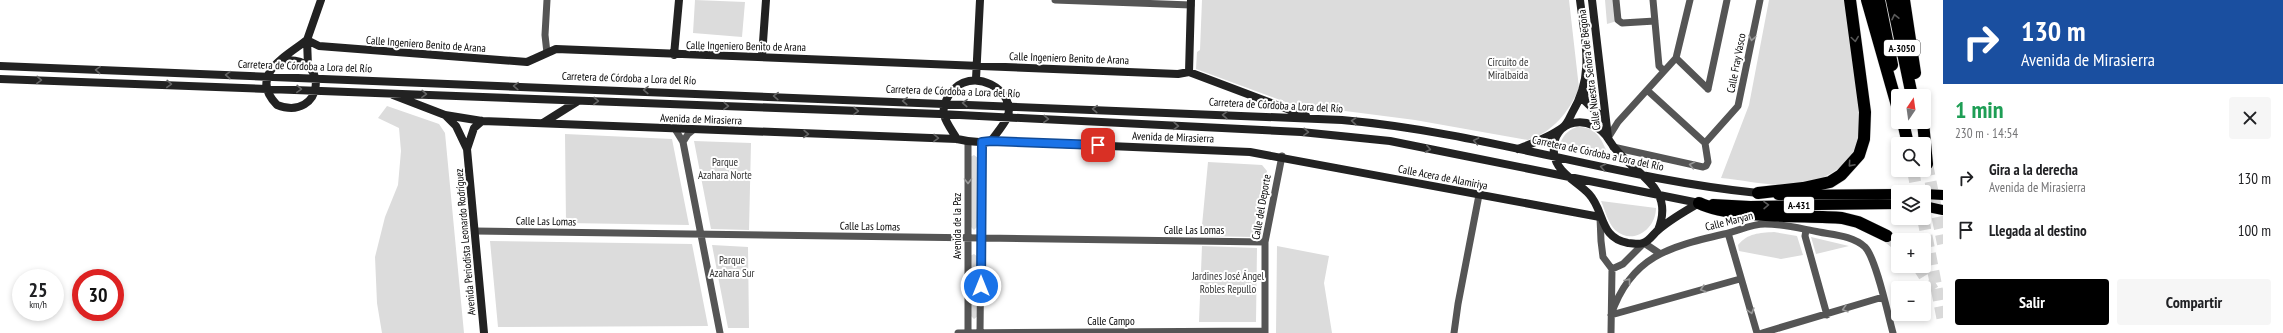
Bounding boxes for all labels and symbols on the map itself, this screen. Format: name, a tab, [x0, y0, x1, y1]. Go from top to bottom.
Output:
street label: Calle Nuestra Señora de Begoña	[1575, 9, 1603, 131]
one-way arrow	[1892, 14, 1900, 20]
street label: Calle Fray Vasco	[1723, 32, 1749, 94]
street label: Calle Ingeniero Benito de Arana	[366, 33, 486, 55]
one-way arrow	[1749, 35, 1757, 41]
one-way arrow	[1851, 36, 1860, 42]
street label: Calle Ingeniero Benito de Arana	[686, 38, 806, 54]
road number: A-3050	[1884, 40, 1920, 56]
street label: Calle Ingeniero Benito de Arana	[1009, 49, 1129, 67]
park label: Circuito de Miralbaida	[1488, 55, 1529, 82]
street label: Carretera de Córdoba a Lora del Río	[238, 57, 373, 75]
one-way arrow	[95, 66, 101, 75]
street label: Carretera de Córdoba a Lora del Río	[562, 69, 697, 87]
one-way arrow	[225, 71, 231, 79]
one-way arrow	[36, 76, 42, 84]
one-way arrow	[166, 80, 172, 89]
one-way arrow	[513, 81, 519, 90]
street label: Carretera de Córdoba a Lora del Río	[886, 82, 1021, 100]
one-way arrow	[296, 85, 302, 93]
one-way arrow	[643, 86, 649, 95]
north arrow	[1891, 89, 1931, 129]
one-way arrow	[421, 90, 427, 98]
one-way arrow	[773, 91, 779, 100]
street label: Carretera de Córdoba a Lora del Río	[1209, 94, 1344, 116]
one-way arrow	[902, 96, 908, 105]
one-way arrow	[593, 97, 599, 106]
one-way arrow	[962, 99, 968, 108]
one-way arrow	[723, 102, 729, 110]
one-way arrow	[1092, 105, 1098, 113]
one-way arrow	[853, 107, 859, 116]
street label: Avenida de Mirasierra	[660, 111, 742, 127]
one-way arrow	[1222, 111, 1228, 119]
one-way arrow	[1043, 115, 1050, 124]
one-way arrow	[1351, 116, 1358, 125]
one-way arrow	[1173, 121, 1179, 130]
pin	[1081, 128, 1115, 162]
one-way arrow	[1303, 128, 1309, 137]
street label: Avenida de Mirasierra	[1132, 129, 1214, 145]
one-way arrow	[803, 130, 809, 138]
street label: Carretera de Córdoba a Lora del Río	[1531, 132, 1665, 174]
one-way arrow	[933, 134, 939, 142]
one-way arrow	[1472, 137, 1479, 146]
one-way arrow	[1425, 144, 1432, 152]
park label: Parque Azahara Norte	[698, 155, 752, 182]
one-way arrow	[1849, 160, 1856, 167]
street label: Calle Acera de Alamiriya	[1397, 161, 1489, 193]
one-way arrow	[1689, 161, 1695, 169]
one-way arrow	[1600, 163, 1606, 171]
street label: Avenida Periodista Leonardo Rodríguez	[452, 168, 478, 316]
street label: Calle del Deporte	[1248, 173, 1274, 241]
one-way arrow	[964, 178, 972, 184]
street label: Avenida de la Paz	[950, 193, 964, 259]
road number: A-431	[1784, 197, 1814, 213]
one-way arrow	[1763, 201, 1769, 209]
street label: Calle Maryan	[1703, 208, 1755, 234]
street label: Calle Las Lomas	[516, 213, 577, 229]
street label: Calle Las Lomas	[840, 218, 901, 234]
street label: Calle Las Lomas	[1164, 223, 1224, 237]
park label: Parque Azahara Sur	[710, 253, 754, 280]
position arrow	[960, 265, 1002, 307]
speed limit sign: 30	[72, 269, 124, 321]
park label: Jardines José Ángel Robles Repullo	[1191, 269, 1265, 296]
one-way arrow	[1623, 278, 1630, 285]
one-way arrow	[1700, 284, 1707, 293]
one-way arrow	[1842, 304, 1849, 313]
one-way arrow	[1746, 307, 1755, 314]
street label: Calle Campo	[1087, 314, 1135, 328]

